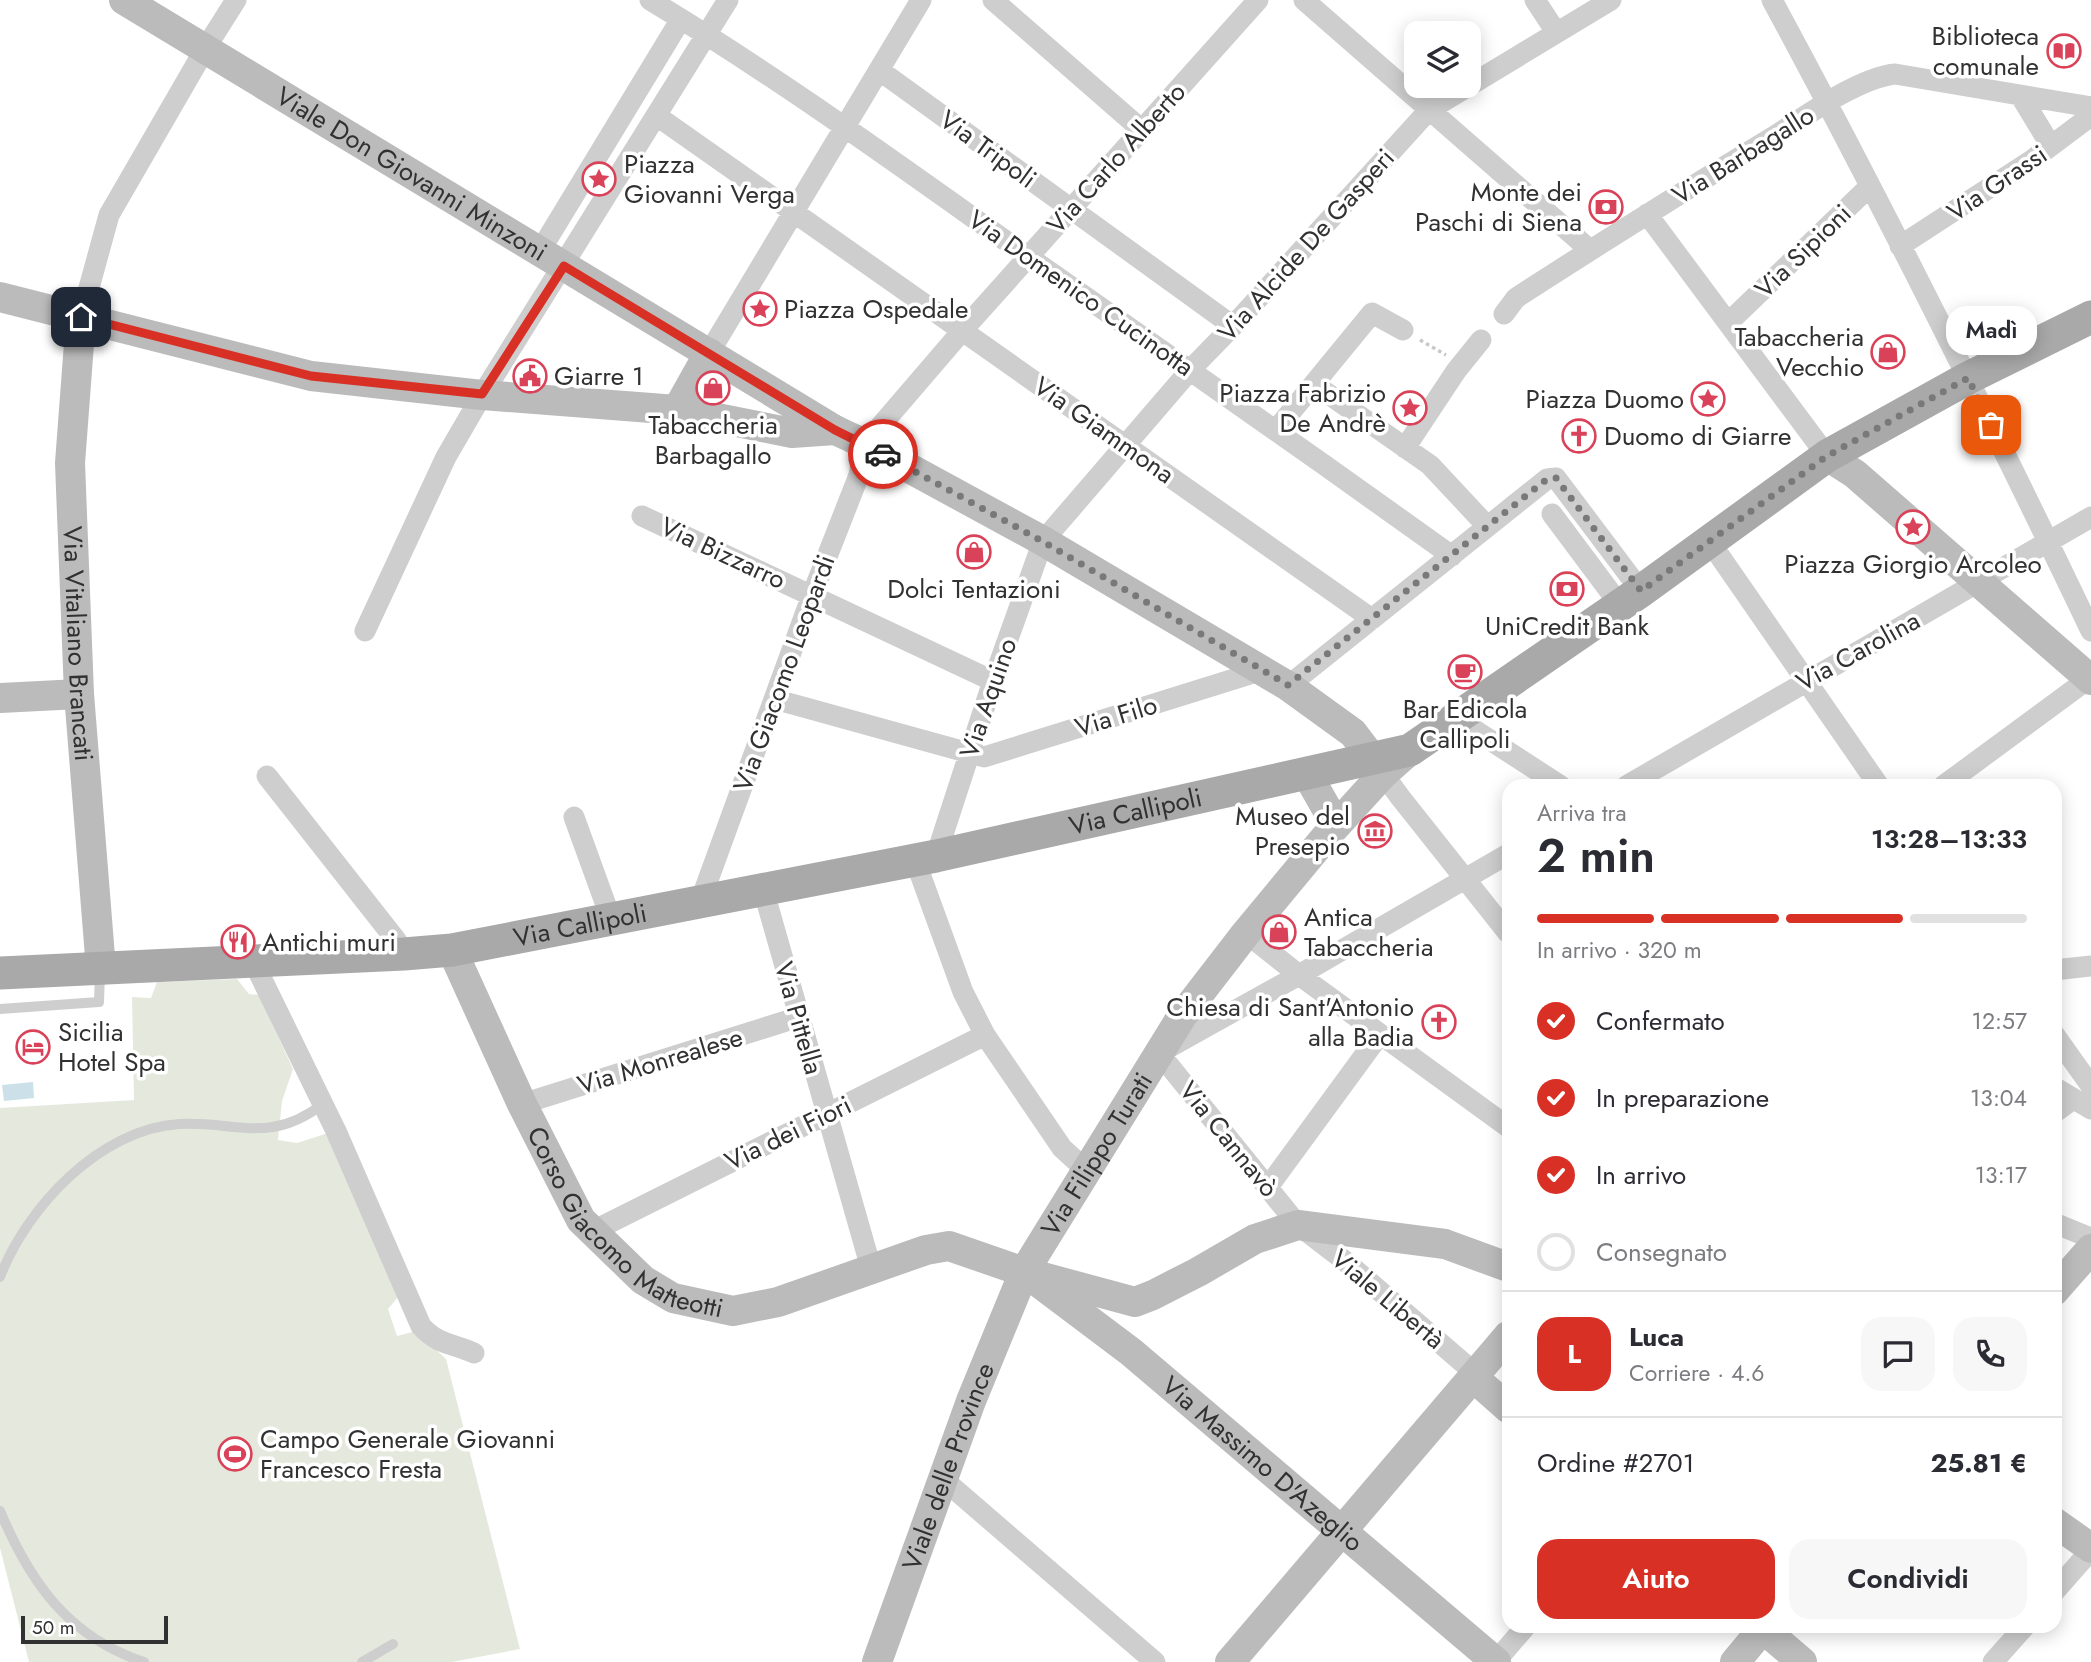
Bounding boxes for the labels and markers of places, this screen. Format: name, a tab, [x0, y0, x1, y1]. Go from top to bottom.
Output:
place label: Biblioteca comunale	[1931, 17, 2039, 85]
library icon: Biblioteca comunale	[2045, 32, 2083, 70]
place label: Piazza Giovanni Verga	[624, 145, 795, 213]
place icon: Piazza Giovanni Verga	[580, 160, 618, 198]
place label: Monte dei Paschi di Siena	[1415, 173, 1582, 241]
bank icon: Monte dei Paschi di Siena	[1587, 188, 1625, 226]
pin	[51, 287, 111, 347]
place icon: Piazza Ospedale	[741, 290, 779, 328]
place label: Piazza Ospedale	[784, 290, 968, 328]
callout: Madì	[1946, 306, 2036, 355]
place label: Tabaccheria Vecchio	[1735, 318, 1864, 386]
shop icon: Tabaccheria Vecchio	[1869, 333, 1907, 371]
public building icon: Giarre 1	[511, 357, 549, 395]
place label: Giarre 1	[554, 357, 644, 395]
shop icon: Tabaccheria Barbagallo	[694, 369, 732, 407]
place label: Piazza Fabrizio De Andrè	[1219, 374, 1386, 442]
place label: Piazza Duomo	[1525, 380, 1684, 418]
place icon: Piazza Duomo	[1689, 380, 1727, 418]
place icon: Piazza Fabrizio De Andrè	[1391, 389, 1429, 427]
pin	[1961, 395, 2021, 455]
place label: Tabaccheria Barbagallo	[648, 406, 778, 474]
church icon: Duomo di Giarre	[1560, 417, 1598, 455]
place label: Duomo di Giarre	[1604, 417, 1791, 455]
place icon: Piazza Giorgio Arcoleo	[1894, 508, 1932, 546]
shop icon: Dolci Tentazioni	[955, 533, 993, 571]
place label: Piazza Giorgio Arcoleo	[1784, 545, 2042, 583]
place label: Dolci Tentazioni	[887, 570, 1061, 608]
bank icon: UniCredit Bank	[1548, 570, 1586, 608]
place label: UniCredit Bank	[1485, 607, 1650, 645]
cafe icon: Bar Edicola Callipoli	[1446, 653, 1484, 691]
place label: Bar Edicola Callipoli	[1403, 690, 1527, 758]
place label: Museo del Presepio	[1235, 797, 1350, 865]
museum icon: Museo del Presepio	[1356, 812, 1394, 850]
place label: Antica Tabaccheria	[1304, 898, 1433, 966]
shop icon: Antica Tabaccheria	[1260, 913, 1298, 951]
restaurant icon: Antichi muri	[219, 923, 257, 961]
place label: Antichi muri	[262, 923, 396, 961]
place label: Chiesa di Sant'Antonio alla Badia	[1166, 988, 1414, 1056]
church icon: Chiesa di Sant'Antonio alla Badia	[1420, 1003, 1458, 1041]
place label: Sicilia Hotel Spa	[58, 1013, 166, 1081]
hotel icon: Sicilia Hotel Spa	[14, 1028, 52, 1066]
place label: Campo Generale Giovanni Francesco Fresta	[260, 1420, 555, 1488]
sports icon: Campo Generale Giovanni Francesco Fresta	[216, 1435, 254, 1473]

